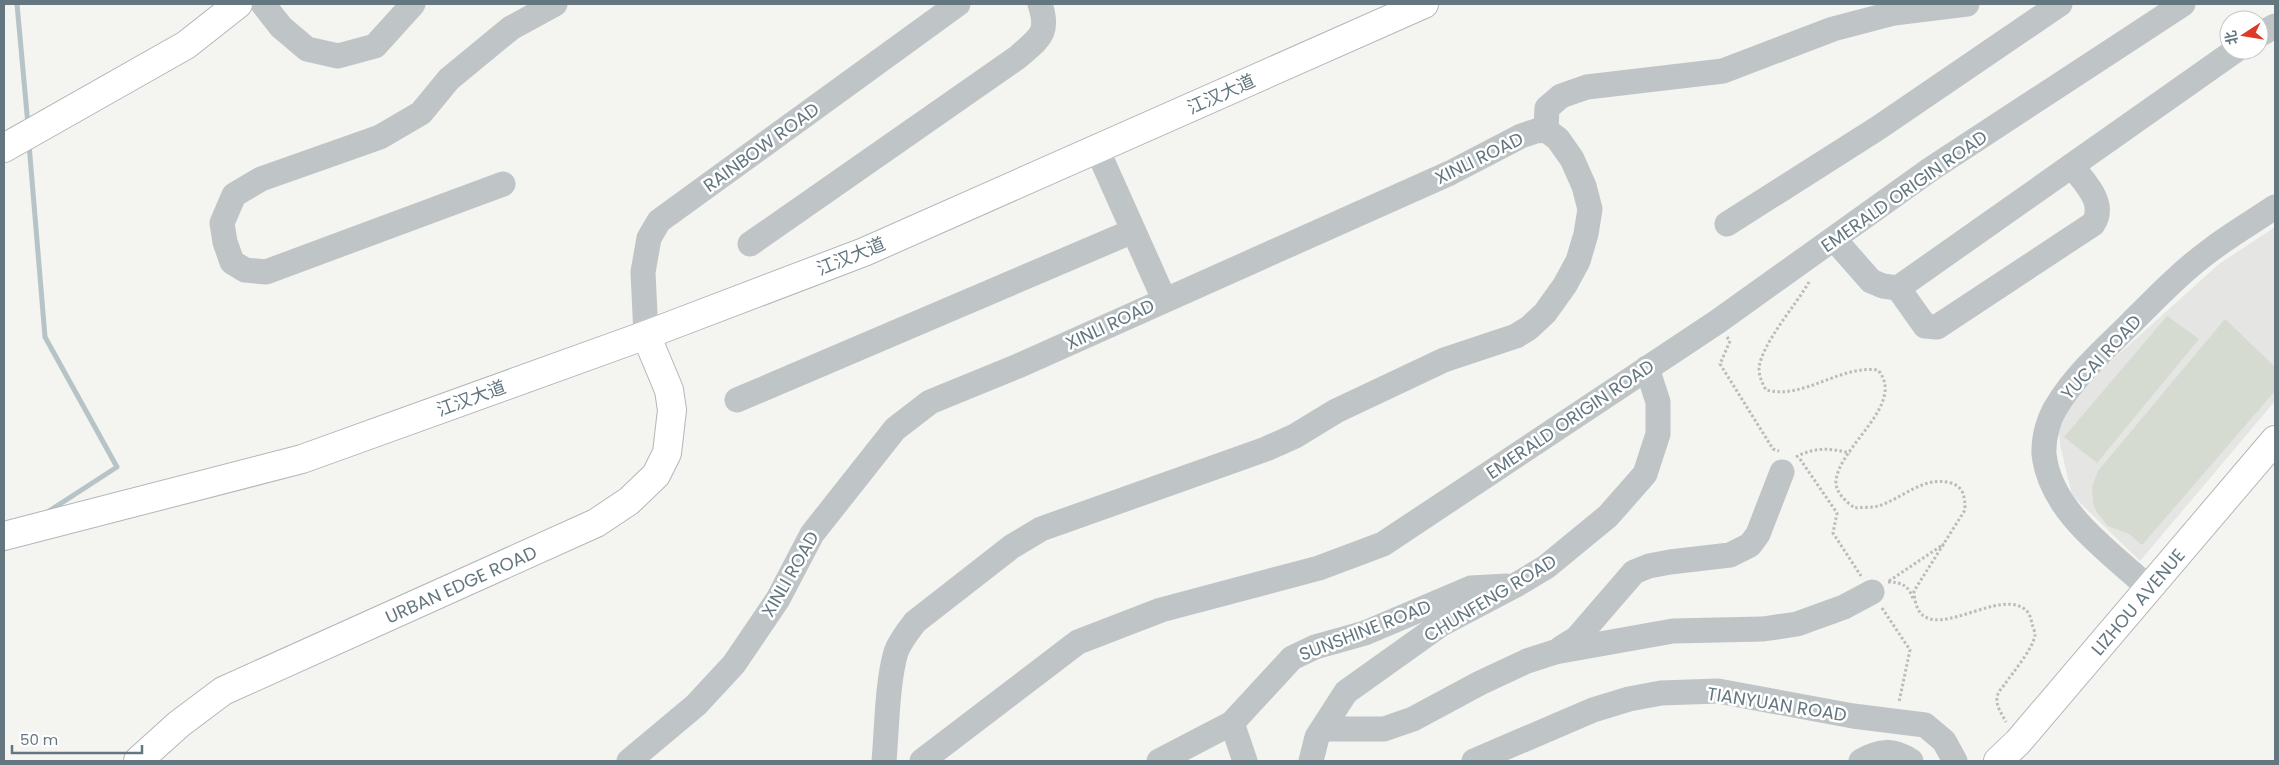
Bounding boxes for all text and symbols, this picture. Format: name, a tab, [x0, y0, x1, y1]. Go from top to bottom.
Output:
north arrow	[2219, 10, 2269, 60]
text: 北	[2220, 29, 2243, 47]
street label: 江汉大道	[1183, 68, 1259, 120]
street label: RAINBOW ROAD	[698, 96, 824, 198]
street label: EMERALD ORIGIN ROAD	[1816, 124, 1992, 258]
street label: XINLI ROAD	[1431, 126, 1527, 190]
street label: 江汉大道	[813, 231, 889, 281]
street label: XINLI ROAD	[1062, 293, 1158, 355]
street label: YUCAI ROAD	[2055, 309, 2147, 405]
street label: EMERALD ORIGIN ROAD	[1481, 353, 1659, 485]
street label: 江汉大道	[433, 374, 509, 422]
street label: XINLI ROAD	[755, 527, 825, 621]
street label: URBAN EDGE ROAD	[381, 539, 541, 629]
street label: LIZHOU AVENUE	[2085, 543, 2190, 660]
street label: CHUNFENG ROAD	[1419, 548, 1561, 648]
street label: SUNSHINE ROAD	[1295, 593, 1435, 667]
street label: TIANYUAN ROAD	[1705, 681, 1849, 727]
scale bar	[12, 722, 142, 754]
text: 50 m	[20, 729, 58, 750]

